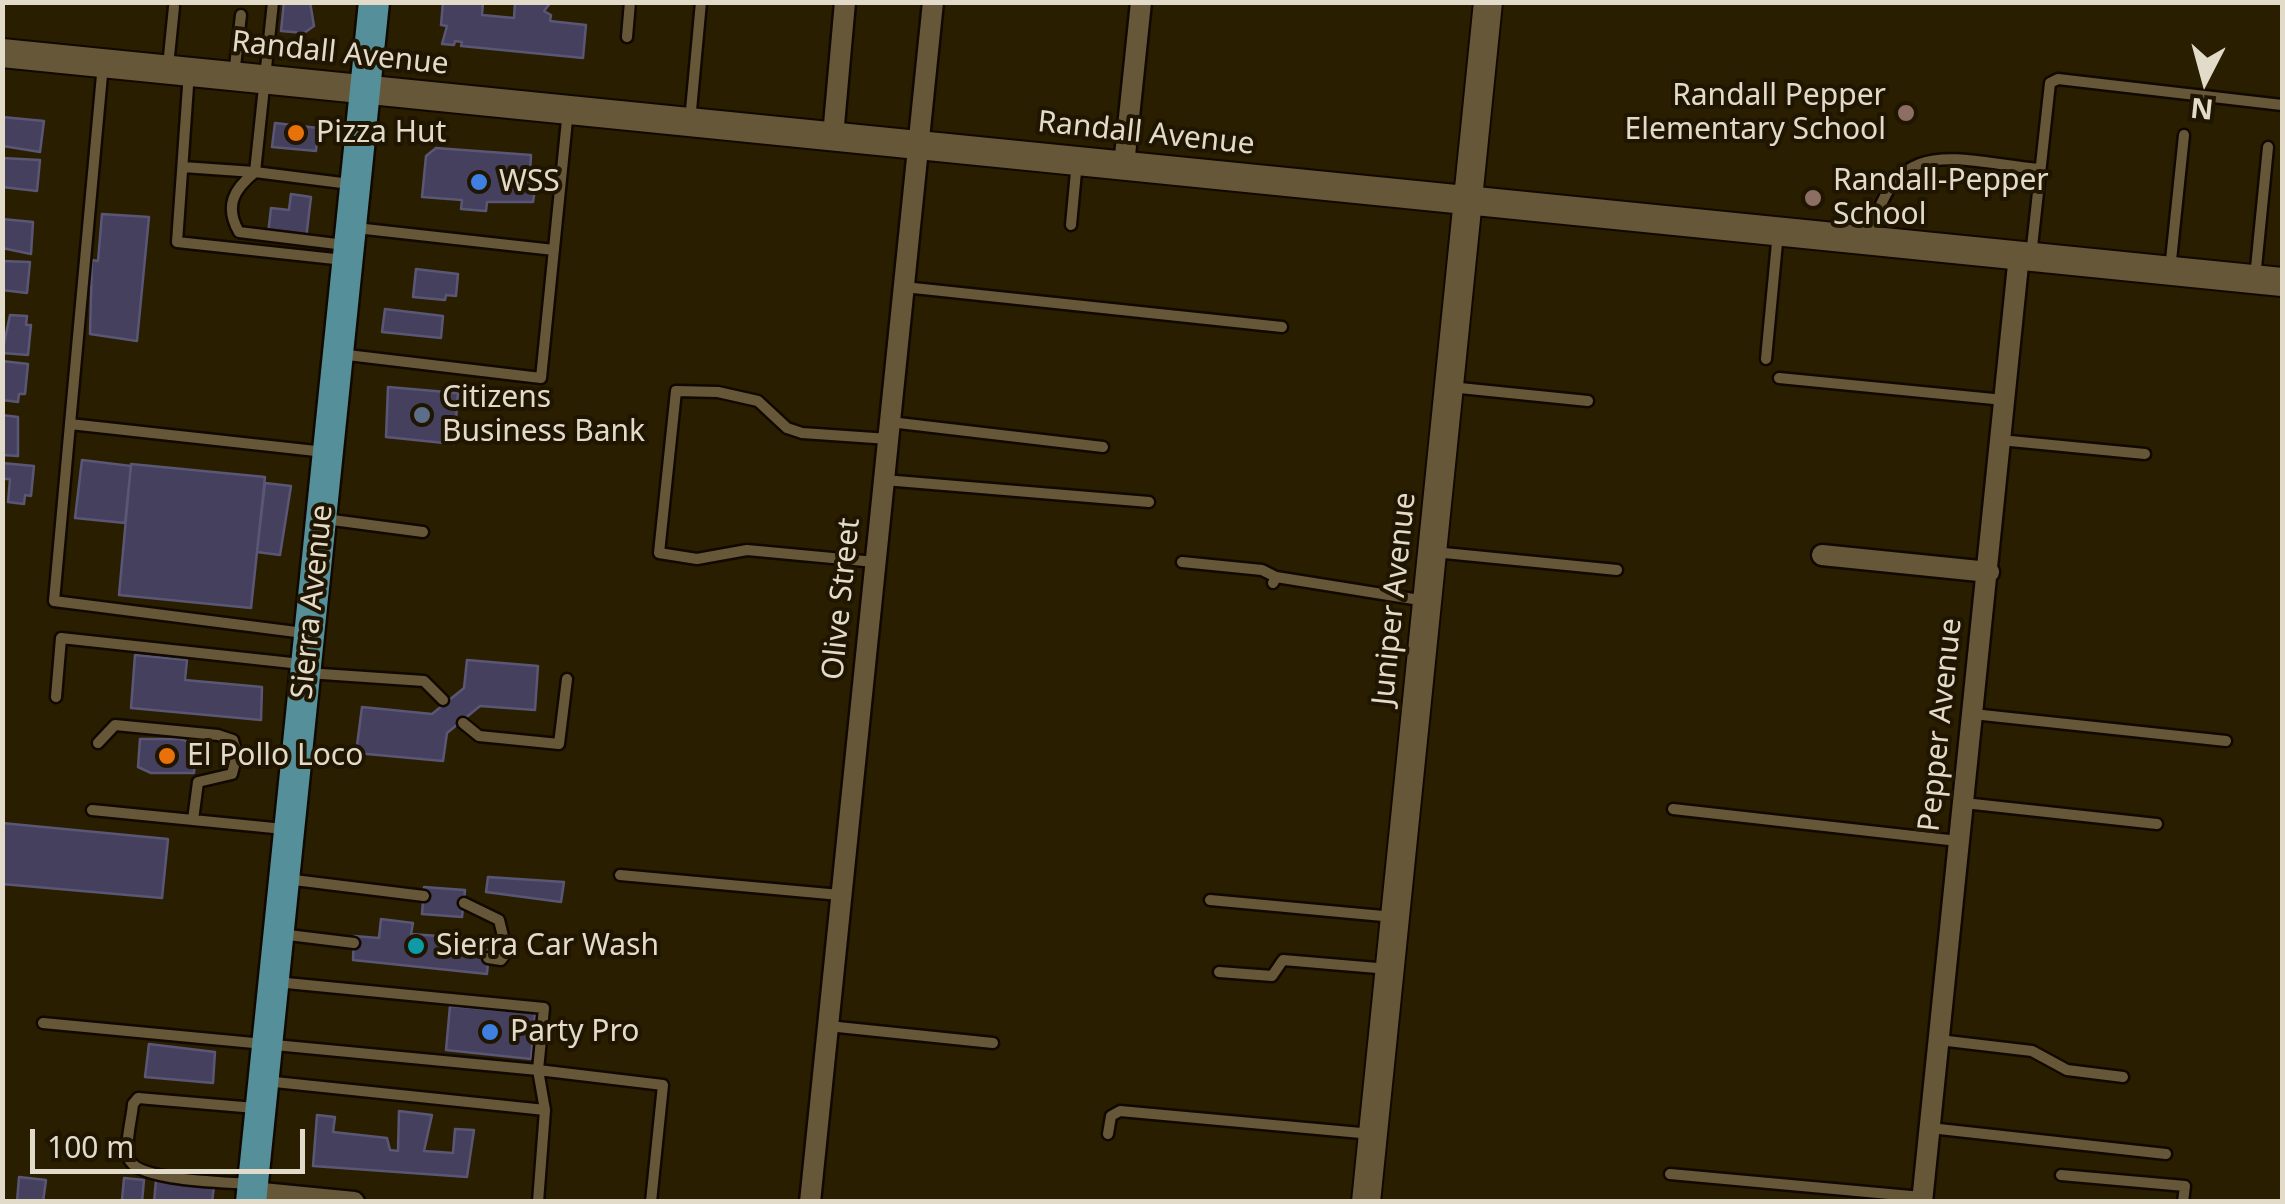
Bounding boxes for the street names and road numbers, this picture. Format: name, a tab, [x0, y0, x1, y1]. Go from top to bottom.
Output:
street label: Randall Avenue	[230, 25, 450, 83]
street label: Randall Avenue	[1036, 105, 1256, 163]
street label: Juniper Avenue	[1366, 491, 1424, 707]
street label: Sierra Avenue	[285, 503, 341, 701]
street label: Olive Street	[816, 516, 868, 682]
street label: Pepper Avenue	[1912, 617, 1970, 833]

